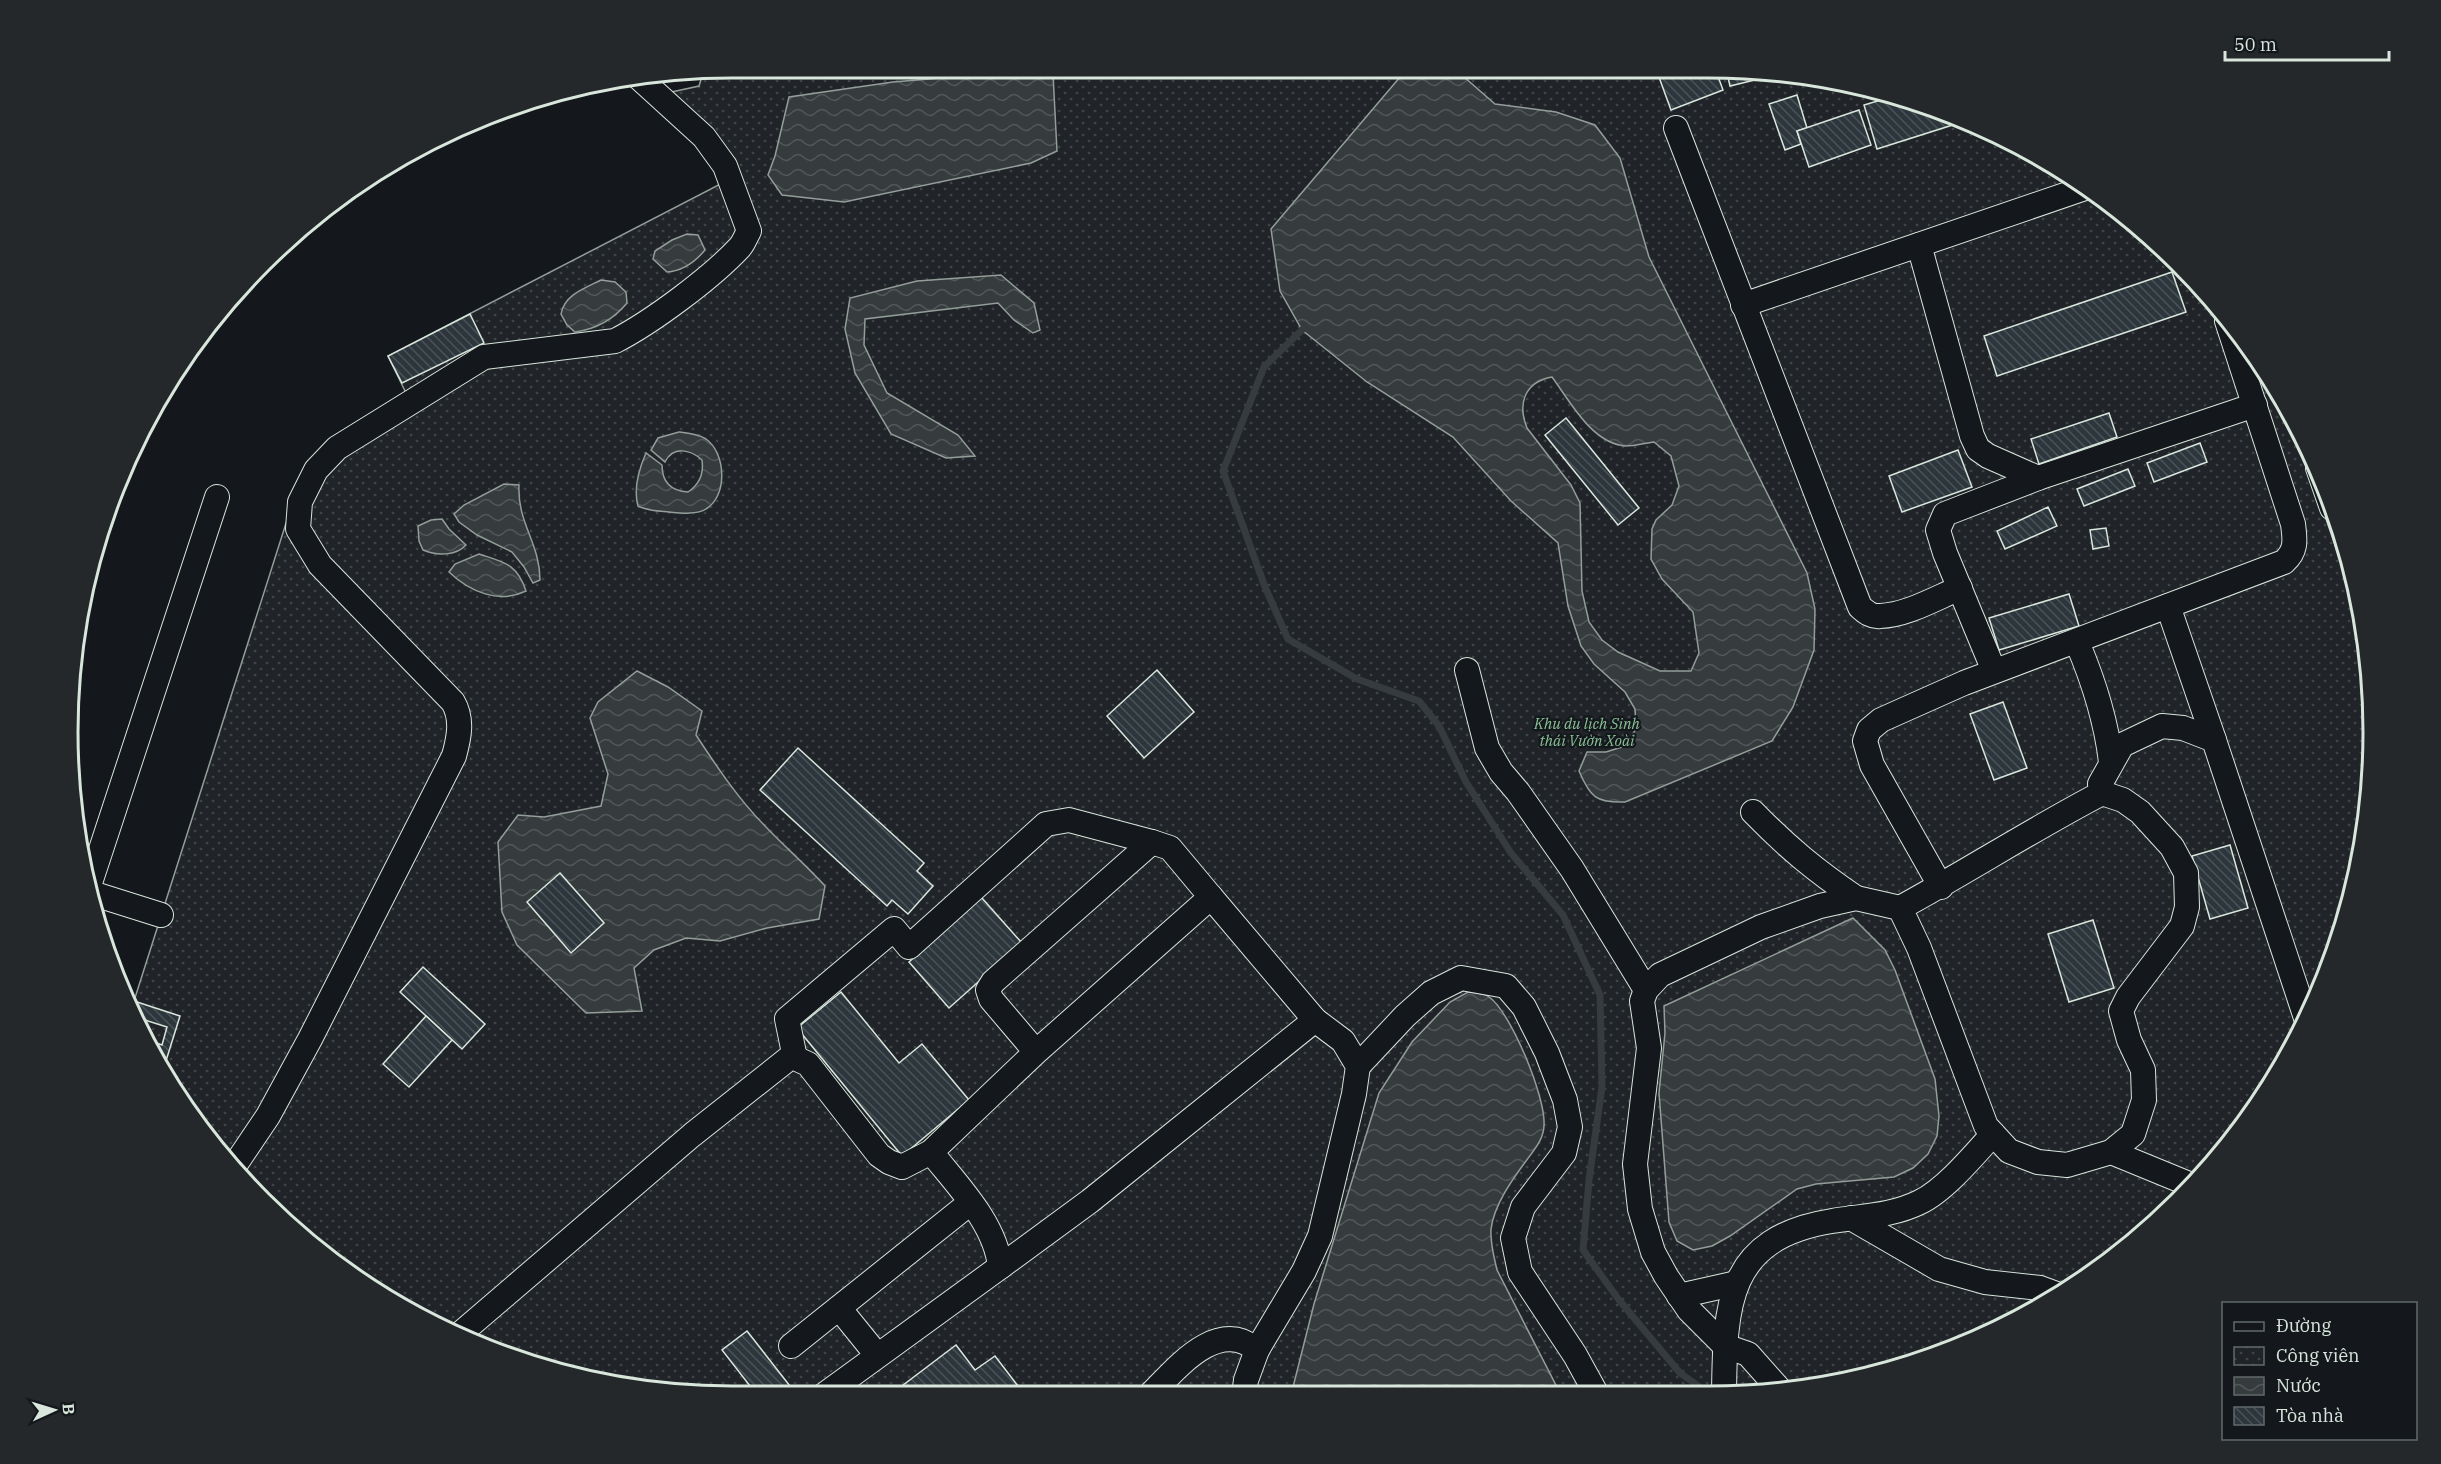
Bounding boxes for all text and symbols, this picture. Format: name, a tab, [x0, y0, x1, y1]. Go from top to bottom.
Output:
scale bar	[2225, 24, 2388, 62]
text: 50 m	[2234, 33, 2277, 56]
park label: Khu du lịch Sinh thái Vườn Xoài	[1533, 714, 1641, 750]
legend	[2222, 1302, 2417, 1440]
text: Đường	[2276, 1314, 2332, 1337]
text: Công viên	[2276, 1344, 2360, 1367]
text: Nước	[2276, 1374, 2321, 1397]
north arrow	[24, 1380, 84, 1440]
text: B	[59, 1403, 79, 1415]
text: Tòa nhà	[2276, 1404, 2344, 1427]

